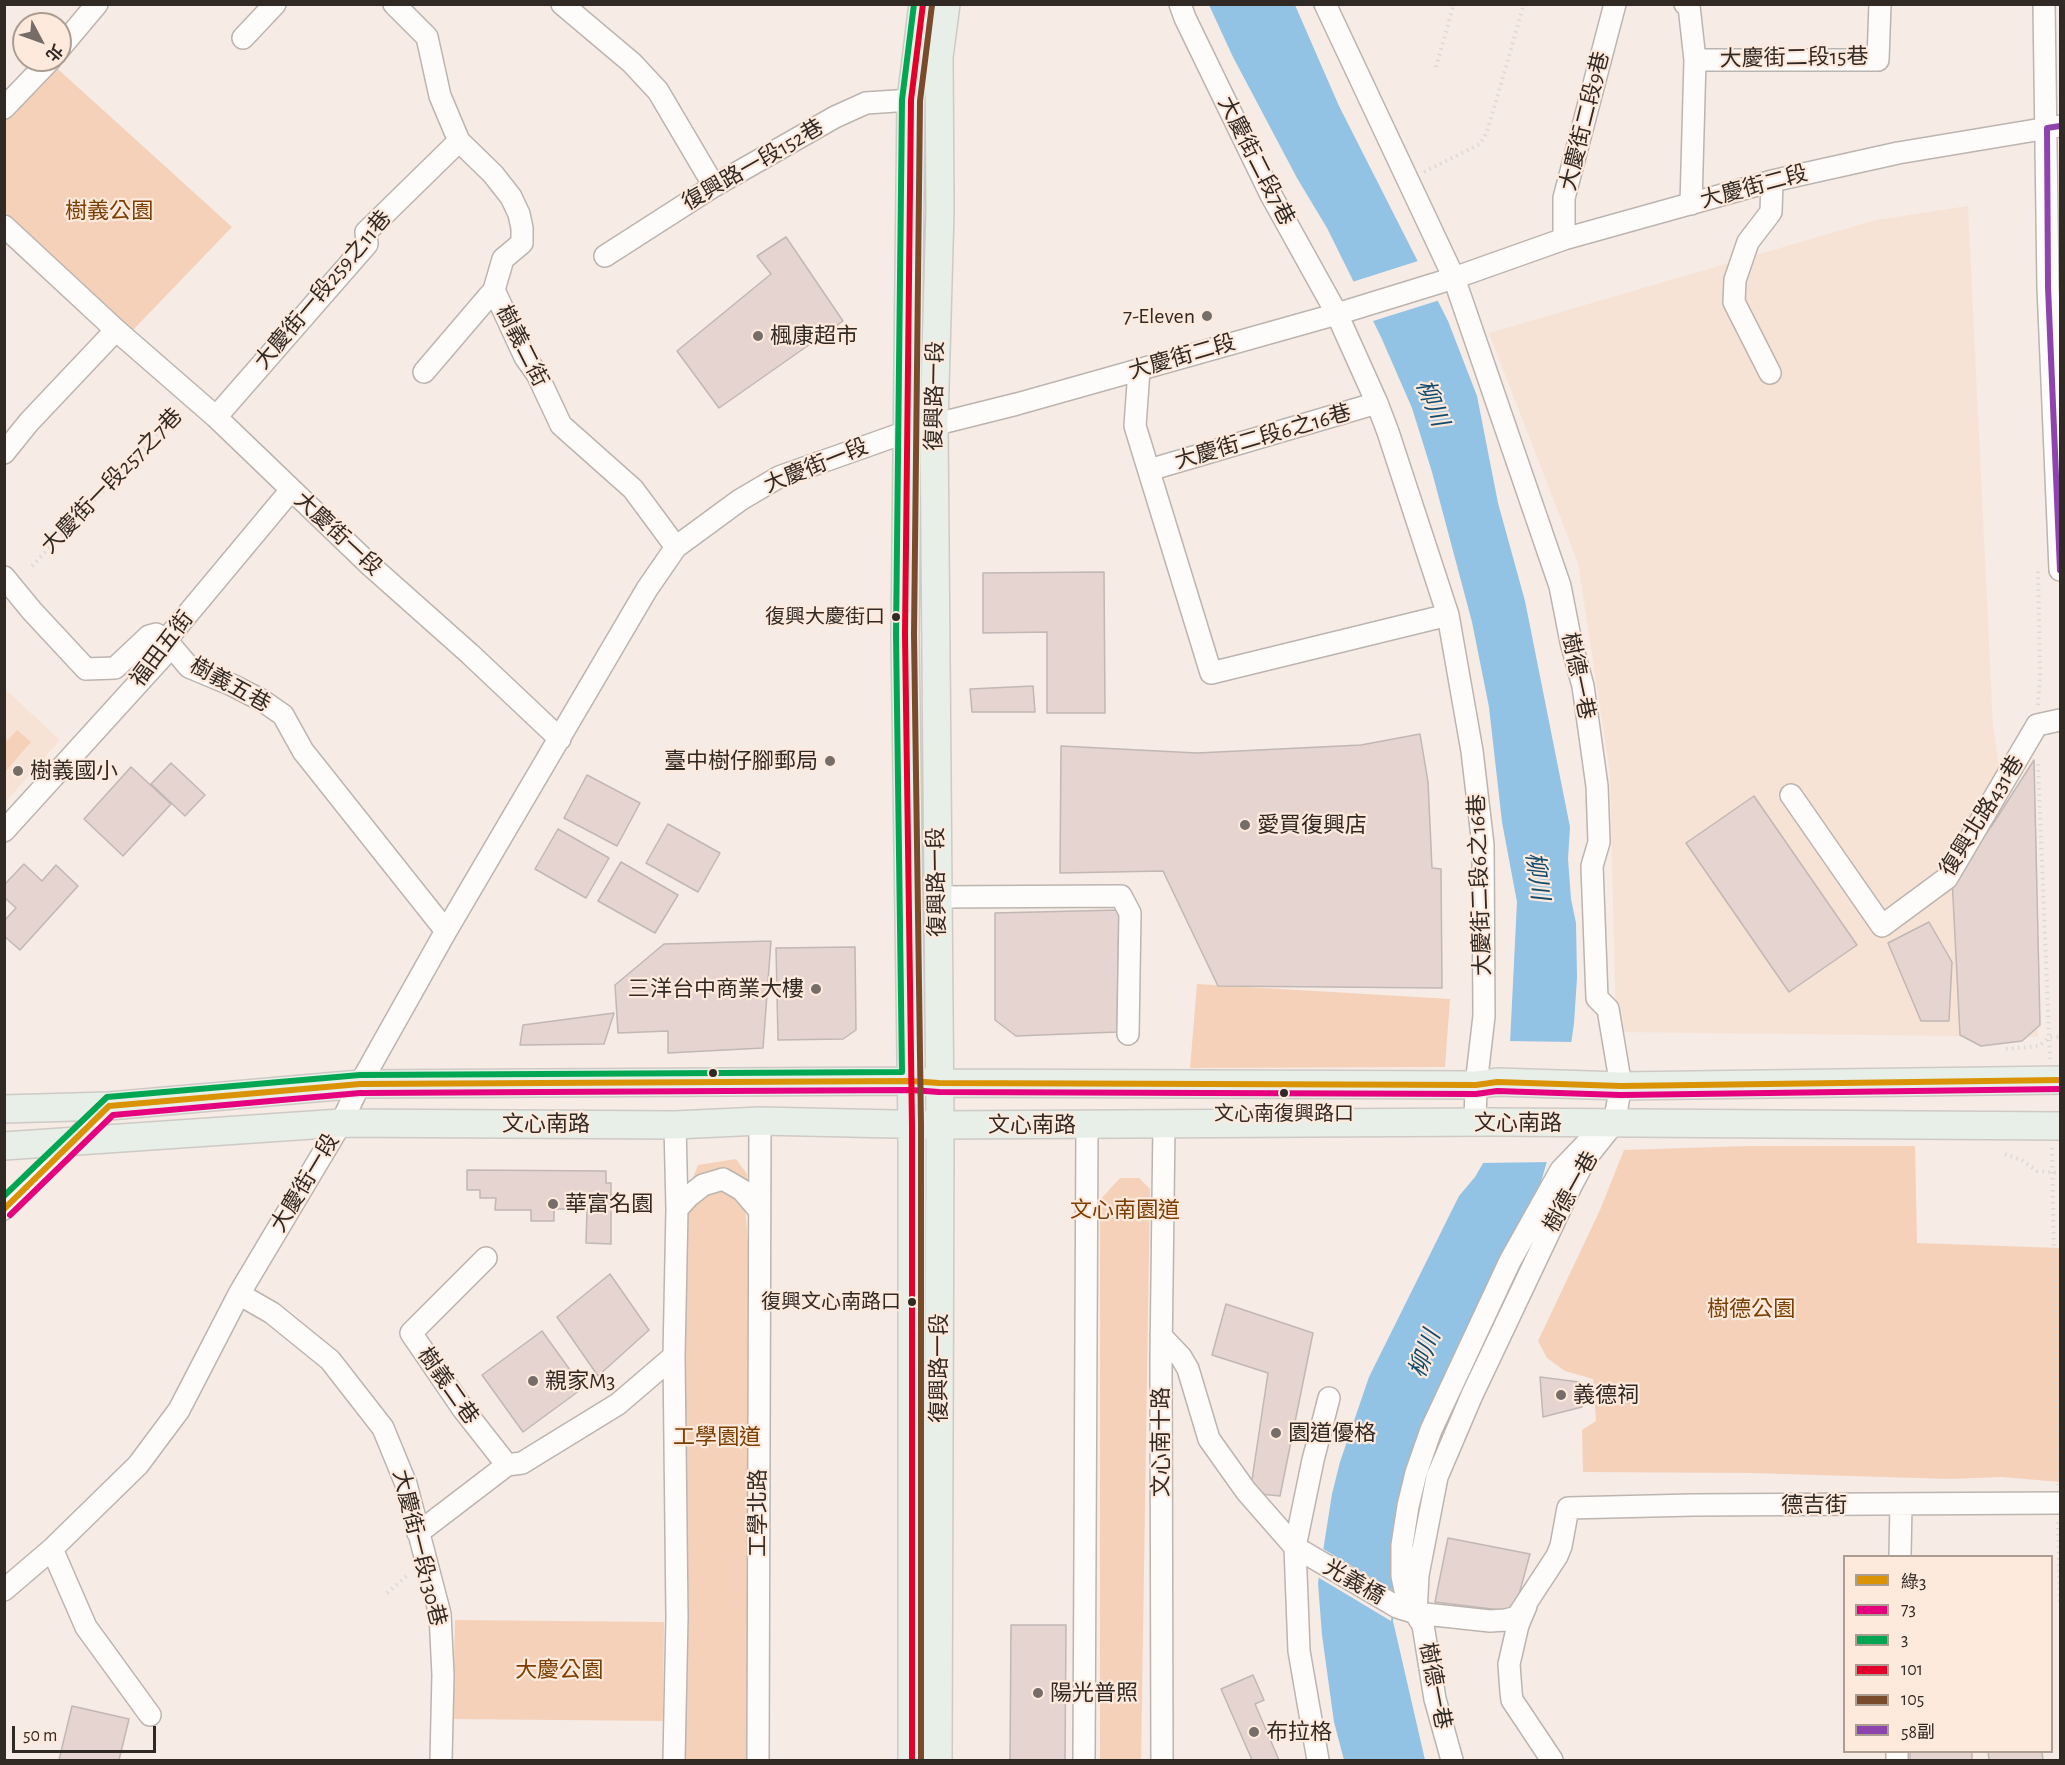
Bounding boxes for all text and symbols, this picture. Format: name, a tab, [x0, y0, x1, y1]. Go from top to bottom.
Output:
north arrow	[12, 12, 72, 72]
text: 北	[43, 41, 65, 64]
street label: 大慶街二段15巷	[1719, 44, 1869, 72]
street label: 大慶街二段9巷	[1555, 49, 1615, 193]
street label: 大慶街二段7巷	[1212, 92, 1300, 230]
street label: 復興路一段152巷	[678, 114, 828, 216]
street label: 大慶街二段	[1697, 160, 1811, 214]
park label: 樹義公園	[65, 198, 153, 224]
street label: 大慶街一段259之11巷	[249, 205, 397, 375]
street label: 樹義二街	[490, 301, 554, 391]
place label: 7-Eleven	[1123, 303, 1195, 329]
marker: 7-Eleven	[1200, 309, 1214, 323]
place label: 楓康超市	[770, 323, 858, 349]
marker: 楓康超市	[751, 329, 765, 343]
street label: 大慶街二段	[1125, 329, 1239, 385]
street label: 復興路一段	[921, 341, 949, 451]
water label: 柳川	[1410, 375, 1454, 431]
street label: 大慶街二段6之16巷	[1172, 399, 1354, 475]
street label: 大慶街一段257之7巷	[36, 403, 188, 559]
street label: 大慶街一段	[760, 433, 872, 499]
street label: 大慶街一段	[289, 487, 387, 581]
place label: 復興大慶街口	[765, 605, 885, 629]
street label: 福田五街	[125, 606, 199, 692]
marker: 復興大慶街口	[890, 611, 902, 623]
street label: 樹德一巷	[1556, 630, 1600, 722]
street label: 樹義五巷	[185, 652, 275, 718]
place label: 臺中樹仔腳郵局	[664, 748, 818, 774]
street label: 復興北路431巷	[1934, 751, 2030, 881]
marker: 臺中樹仔腳郵局	[823, 754, 837, 768]
place label: 樹義國小	[30, 758, 118, 784]
marker: 樹義國小	[11, 764, 25, 778]
street label: 大慶街二段6之16巷	[1464, 793, 1496, 977]
place label: 愛買復興店	[1257, 812, 1367, 838]
marker: 愛買復興店	[1238, 818, 1252, 832]
street label: 復興路一段	[923, 827, 951, 937]
water label: 柳川	[1519, 850, 1555, 902]
place label: 三洋台中商業大樓	[628, 976, 804, 1002]
marker: 三洋台中商業大樓	[809, 982, 823, 996]
unlabelled marker	[707, 1067, 719, 1079]
marker: 文心南復興路口	[1278, 1087, 1290, 1099]
place label: 文心南復興路口	[1214, 1102, 1354, 1126]
street label: 文心南路	[1474, 1110, 1562, 1136]
street label: 文心南路	[502, 1111, 590, 1137]
street label: 文心南路	[988, 1112, 1076, 1138]
street label: 大慶街一段	[265, 1129, 345, 1237]
street label: 樹德一巷	[1538, 1147, 1604, 1237]
place label: 華富名園	[565, 1191, 653, 1217]
marker: 華富名園	[546, 1197, 560, 1211]
park label: 文心南園道	[1070, 1197, 1180, 1223]
place label: 復興文心南路口	[761, 1290, 901, 1314]
marker: 復興文心南路口	[906, 1296, 918, 1308]
park label: 樹德公園	[1707, 1296, 1795, 1322]
street label: 復興路一段	[926, 1313, 952, 1423]
water label: 柳川	[1403, 1327, 1447, 1381]
street label: 樹義二巷	[412, 1342, 484, 1430]
place label: 親家M3	[545, 1368, 615, 1394]
marker: 親家M3	[526, 1374, 540, 1388]
place label: 義德祠	[1573, 1382, 1639, 1408]
street label: 文心南十路	[1148, 1387, 1174, 1497]
marker: 義德祠	[1554, 1388, 1568, 1402]
place label: 園道優格	[1288, 1420, 1376, 1446]
park label: 工學園道	[673, 1424, 761, 1450]
marker: 園道優格	[1269, 1426, 1283, 1440]
street label: 大慶街一段130巷	[387, 1467, 451, 1629]
street label: 工學北路	[745, 1469, 771, 1557]
street label: 德吉街	[1781, 1492, 1847, 1518]
street label: 光義橋	[1319, 1554, 1389, 1610]
legend	[1843, 1555, 2053, 1753]
text: 綠3	[1901, 1574, 1926, 1592]
text: 73	[1901, 1601, 1916, 1619]
text: 3	[1901, 1631, 1908, 1649]
street label: 樹德一巷	[1414, 1640, 1456, 1732]
park label: 大慶公園	[515, 1657, 603, 1683]
text: 101	[1901, 1661, 1923, 1679]
place label: 陽光普照	[1050, 1680, 1138, 1706]
marker: 陽光普照	[1031, 1686, 1045, 1700]
text: 105	[1901, 1691, 1924, 1709]
scale bar	[15, 1714, 159, 1752]
place label: 布拉格	[1266, 1719, 1332, 1745]
text: 58副	[1901, 1724, 1935, 1742]
marker: 布拉格	[1247, 1725, 1261, 1739]
text: 50 m	[23, 1727, 57, 1745]

